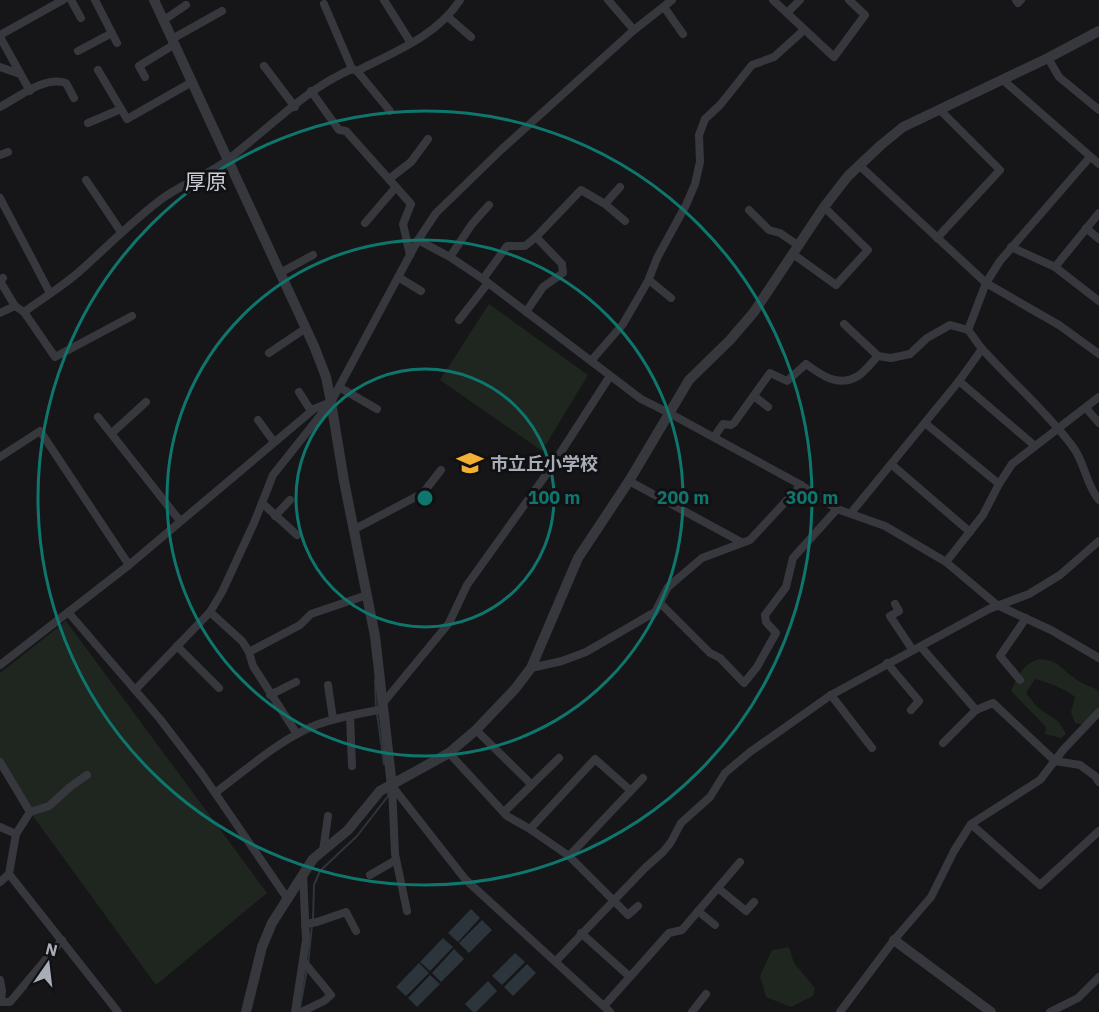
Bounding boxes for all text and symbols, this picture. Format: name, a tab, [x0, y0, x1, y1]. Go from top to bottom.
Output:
district label: 厚原	[185, 167, 227, 195]
school or university icon: 市立丘小学校	[455, 448, 485, 478]
place label: 市立丘小学校	[490, 452, 598, 475]
text: 100 m	[528, 486, 580, 509]
text: 200 m	[657, 486, 709, 509]
text: 300 m	[786, 486, 838, 509]
centre of rings	[415, 488, 435, 508]
north arrow	[18, 934, 78, 994]
text: N	[44, 938, 60, 961]

